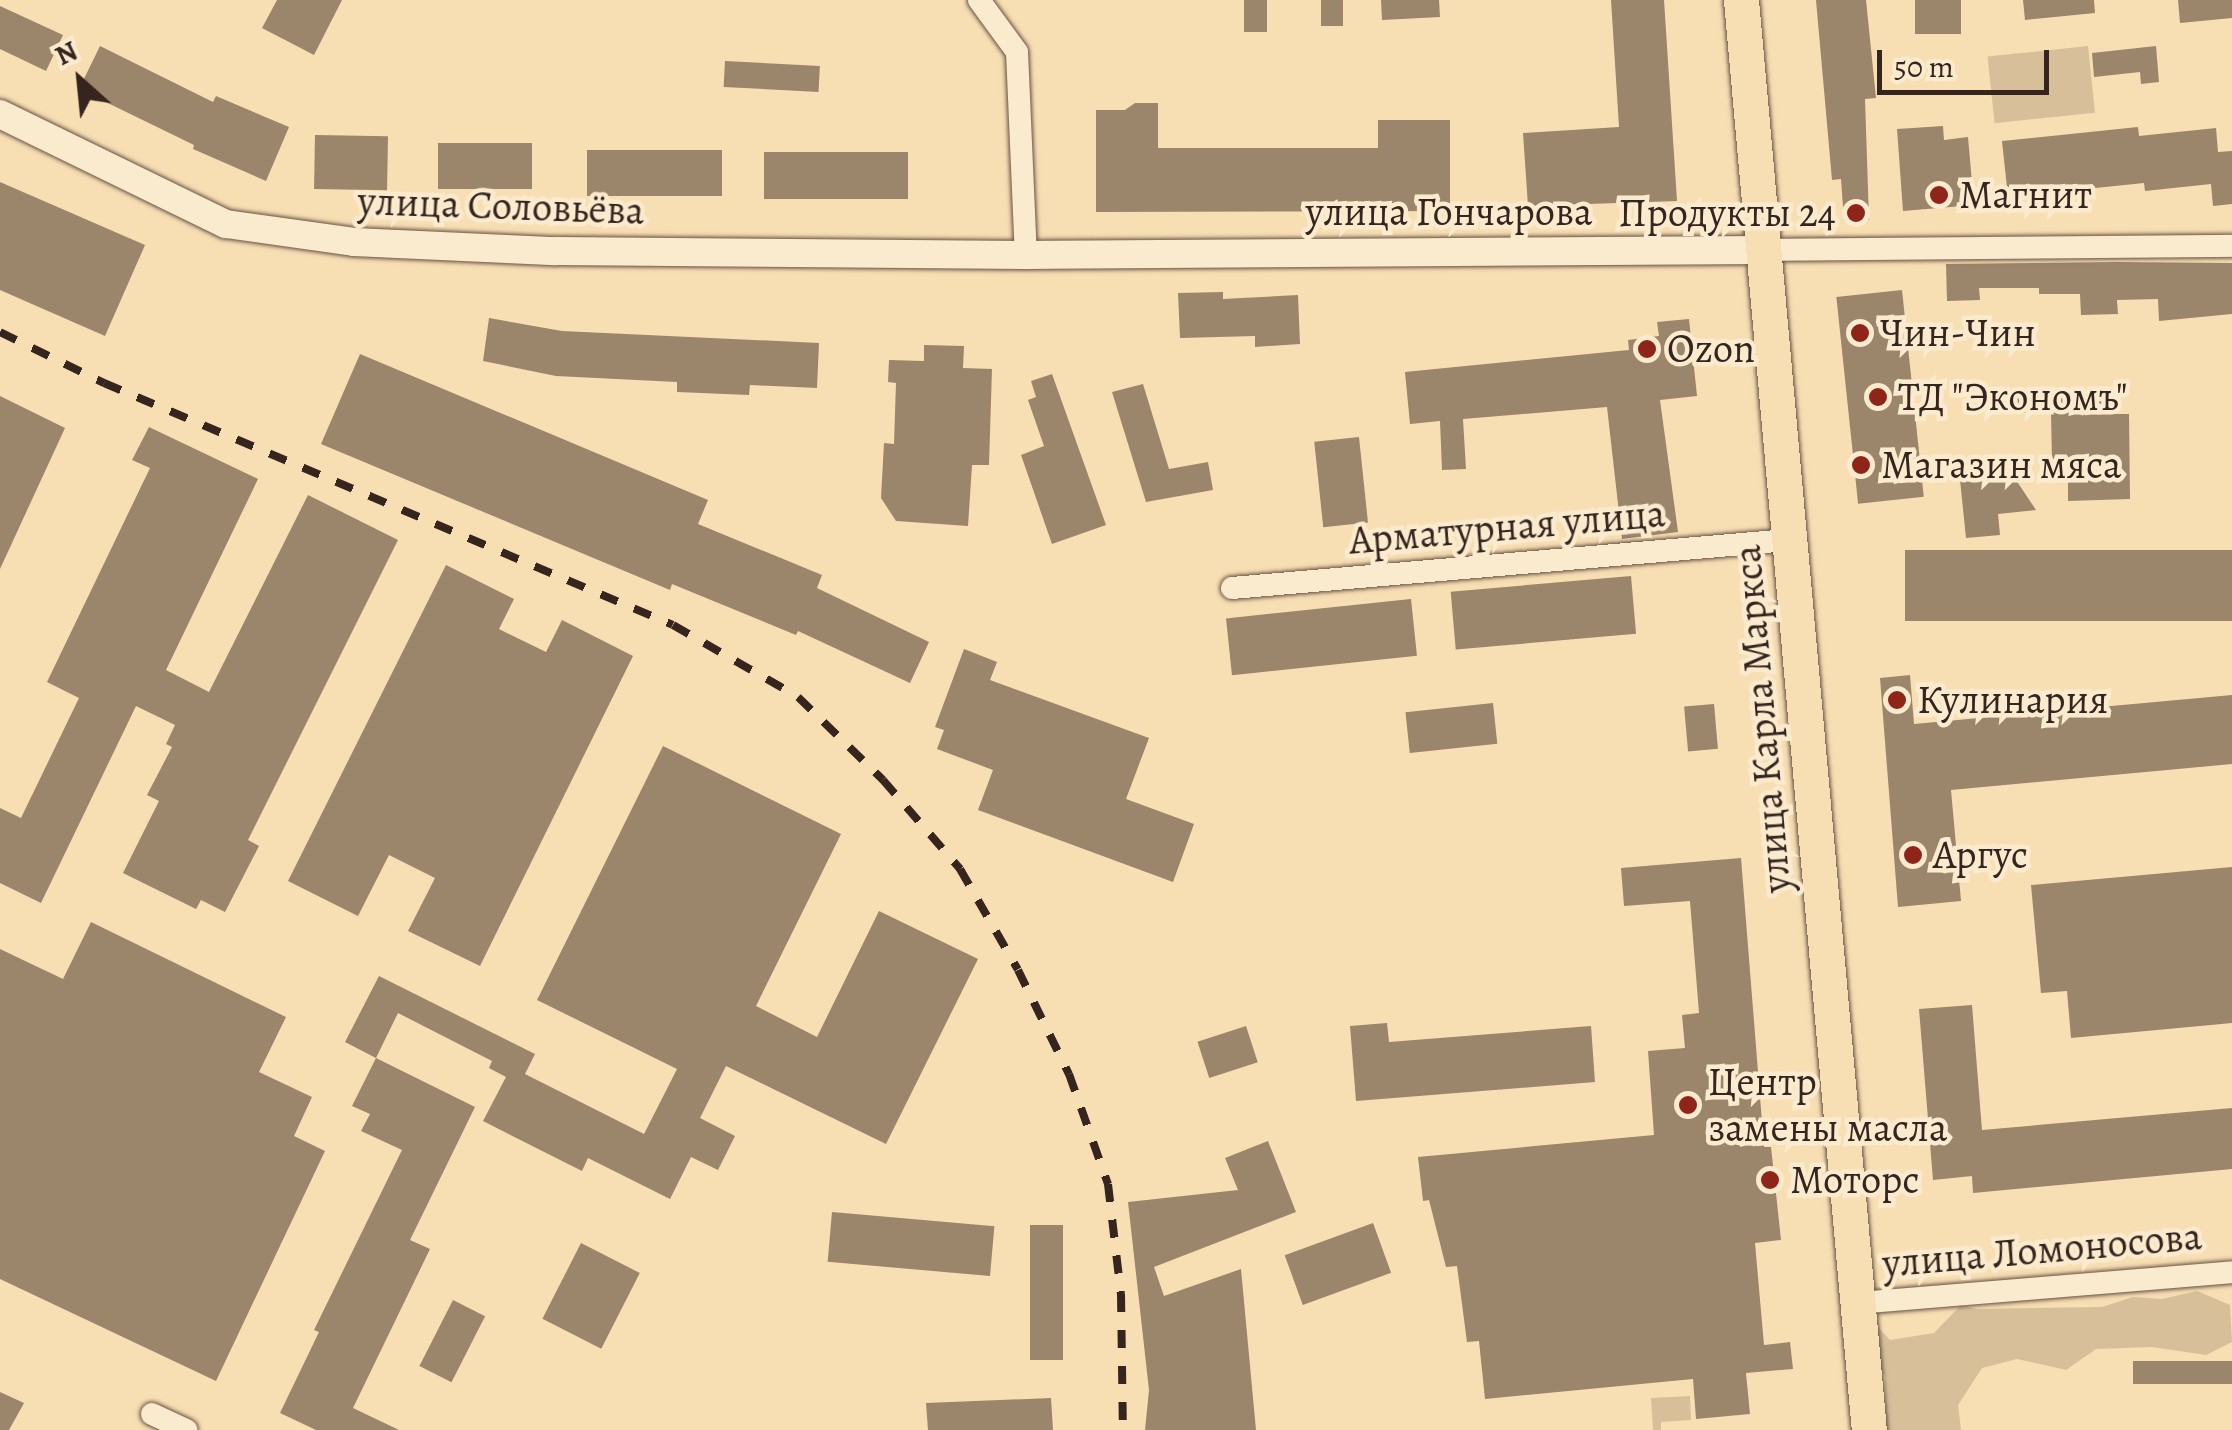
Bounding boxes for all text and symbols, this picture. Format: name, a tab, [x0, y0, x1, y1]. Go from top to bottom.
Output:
north arrow	[30, 30, 130, 130]
scale bar	[1882, 30, 2054, 92]
text: N	[49, 32, 84, 75]
text: 50 m	[1894, 47, 1954, 87]
place label: Магнит	[1959, 171, 2092, 219]
street label: улица Соловьёва	[357, 177, 645, 235]
marker: Магнит	[1928, 184, 1950, 206]
street label: улица Гончарова	[1306, 188, 1592, 236]
place label: Продукты 24	[1618, 189, 1836, 237]
marker: Продукты 24	[1845, 202, 1867, 224]
place label: Чин-Чин	[1880, 309, 2036, 357]
marker: Чин-Чин	[1849, 322, 1871, 344]
place label: Ozon	[1667, 325, 1755, 373]
marker: Ozon	[1636, 338, 1658, 360]
place label: ТД "Экономъ"	[1898, 373, 2128, 421]
marker: ТД "Экономъ"	[1867, 386, 1889, 408]
place label: Магазин мяса	[1881, 441, 2121, 489]
marker: Магазин мяса	[1850, 454, 1872, 476]
street label: Арматурная улица	[1347, 489, 1667, 565]
street label: улица Карла Маркса	[1723, 543, 1801, 895]
place label: Кулинария	[1917, 676, 2108, 724]
marker: Кулинария	[1886, 689, 1908, 711]
place label: Аргус	[1933, 831, 2028, 879]
marker: Аргус	[1902, 844, 1924, 866]
place label: Центр замены масла	[1708, 1058, 1947, 1152]
marker: Центр замены масла	[1677, 1094, 1699, 1116]
place label: Моторс	[1790, 1156, 1920, 1204]
marker: Моторс	[1759, 1169, 1781, 1191]
street label: улица Ломоносова	[1880, 1212, 2204, 1288]

